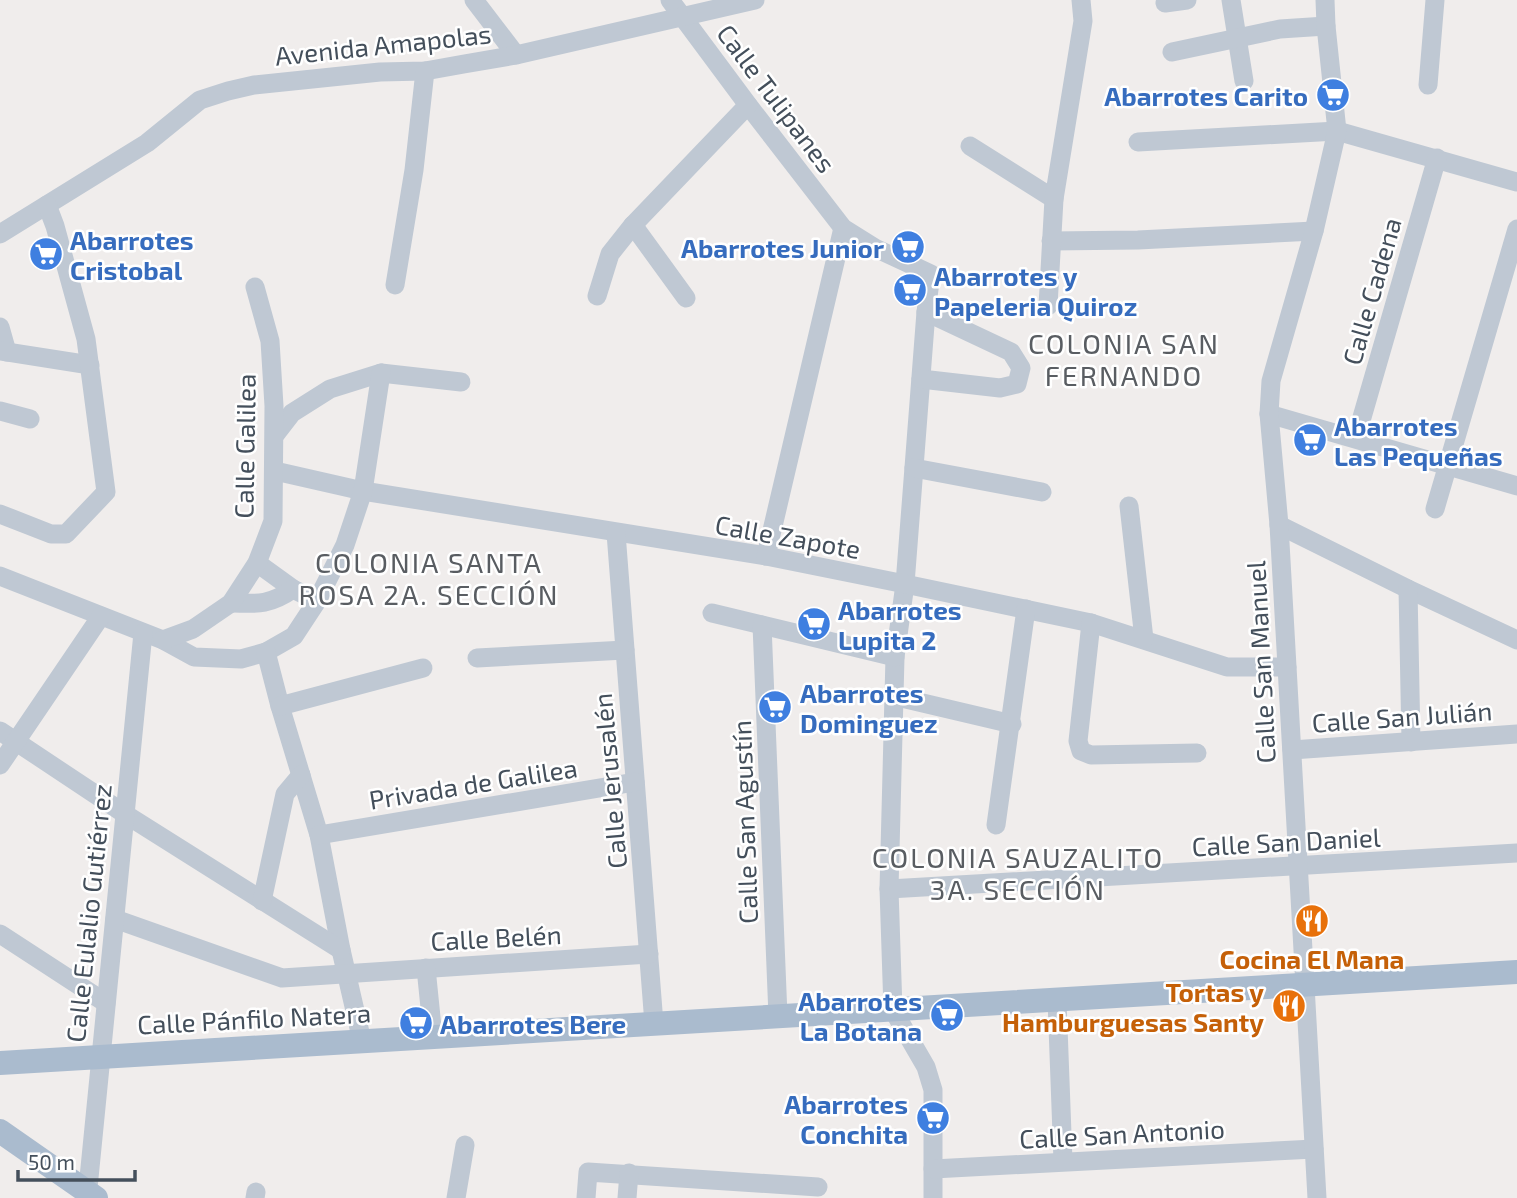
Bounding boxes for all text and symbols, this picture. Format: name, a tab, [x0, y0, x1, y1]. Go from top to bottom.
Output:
street label: Avenida Amapolas	[273, 17, 493, 71]
street label: Calle Tulipanes	[711, 18, 843, 178]
supermarket icon: Abarrotes Carito	[1314, 76, 1352, 114]
place label: Abarrotes Carito	[1104, 80, 1308, 111]
street label: Calle Cadena	[1335, 214, 1407, 368]
place label: Abarrotes Cristobal	[70, 224, 194, 285]
supermarket icon: Abarrotes Junior	[889, 228, 927, 266]
place label: Abarrotes Junior	[681, 232, 884, 263]
supermarket icon: Abarrotes Cristobal	[27, 235, 65, 273]
place label: Abarrotes y Papeleria Quiroz	[934, 260, 1137, 322]
supermarket icon: Abarrotes y Papeleria Quiroz	[891, 271, 929, 309]
district label: COLONIA SAN FERNANDO	[1028, 326, 1220, 392]
street label: Calle Galilea	[227, 373, 261, 519]
place label: Abarrotes Las Pequeñas	[1334, 410, 1503, 471]
supermarket icon: Abarrotes Las Pequeñas	[1291, 421, 1329, 459]
street label: Calle Zapote	[713, 508, 863, 564]
district label: COLONIA SANTA ROSA 2A. SECCIÓN	[298, 545, 560, 611]
street label: Calle San Manuel	[1239, 560, 1281, 764]
place label: Abarrotes Lupita 2	[838, 594, 962, 655]
supermarket icon: Abarrotes Lupita 2	[795, 605, 833, 643]
place label: Abarrotes Dominguez	[800, 677, 938, 738]
supermarket icon: Abarrotes Dominguez	[756, 688, 794, 726]
street label: Calle Jerusalén	[586, 692, 632, 870]
street label: Calle San Julián	[1311, 694, 1493, 738]
street label: Calle San Agustín	[725, 720, 763, 924]
street label: Privada de Galilea	[367, 751, 579, 815]
street label: Calle Eulalio Gutiérrez	[59, 782, 117, 1044]
street label: Calle San Daniel	[1191, 821, 1381, 861]
district label: COLONIA SAUZALITO 3A. SECCIÓN	[872, 840, 1164, 906]
restaurant icon: Cocina El Mana	[1293, 902, 1331, 940]
street label: Calle Belén	[430, 918, 562, 956]
place label: Cocina El Mana	[1220, 943, 1404, 974]
place label: Tortas y Hamburguesas Santy	[1002, 976, 1264, 1038]
place label: Abarrotes La Botana	[798, 985, 922, 1046]
restaurant icon: Tortas y Hamburguesas Santy	[1270, 987, 1308, 1025]
street label: Calle Pánfilo Natera	[136, 996, 372, 1040]
supermarket icon: Abarrotes La Botana	[928, 996, 966, 1034]
supermarket icon: Abarrotes Bere	[397, 1004, 435, 1042]
place label: Abarrotes Bere	[440, 1008, 626, 1039]
place label: Abarrotes Conchita	[784, 1088, 908, 1149]
supermarket icon: Abarrotes Conchita	[914, 1099, 952, 1137]
street label: Calle San Antonio	[1018, 1112, 1226, 1154]
scale bar	[18, 1138, 135, 1182]
text: 50 m	[28, 1149, 75, 1174]

